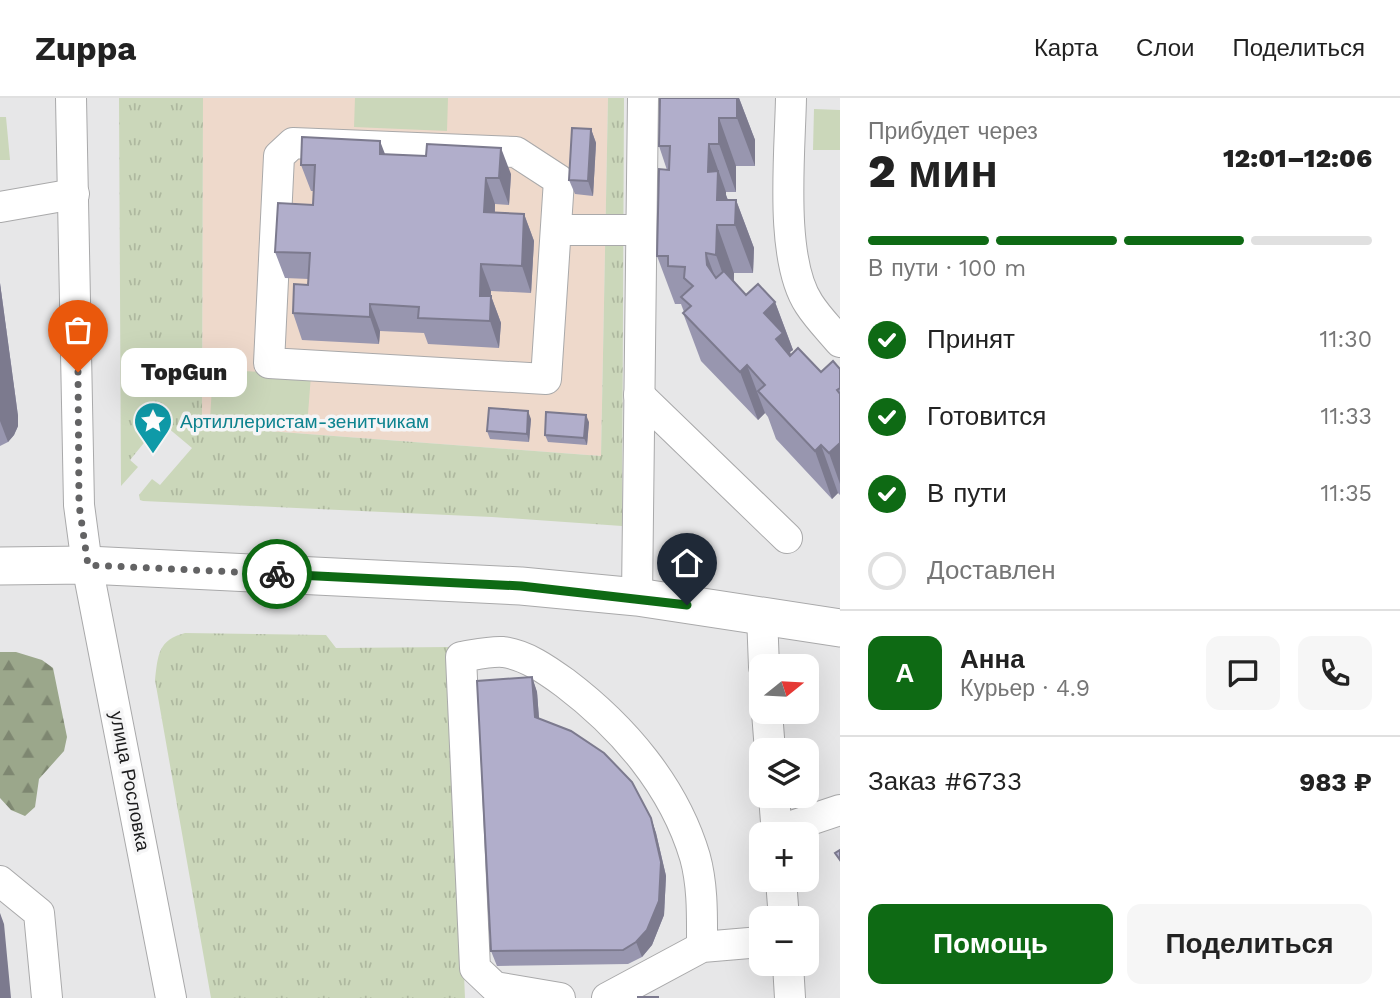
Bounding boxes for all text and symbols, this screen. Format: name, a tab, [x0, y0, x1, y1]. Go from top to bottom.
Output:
text: Zuppa	[35, 29, 136, 68]
text: Карта	[1034, 34, 1098, 62]
text: Слои	[1136, 34, 1194, 62]
text: Поделиться	[1232, 34, 1365, 62]
text: Прибудет через	[868, 118, 1038, 145]
text: 12:01–12:06	[1223, 143, 1372, 173]
text: 2 мин	[868, 144, 998, 198]
text: В пути · 100 m	[868, 255, 1026, 282]
pin	[48, 300, 108, 372]
icon: bag	[59, 311, 97, 349]
icon: check	[868, 321, 906, 359]
text: Принят	[927, 324, 1015, 354]
text: 11:30	[1320, 326, 1372, 353]
callout: TopGun	[120, 348, 246, 396]
text: TopGun	[141, 359, 227, 386]
icon: check	[868, 398, 906, 436]
place icon: Артиллеристам-зенитчикам	[132, 400, 174, 455]
text: Готовится	[927, 401, 1046, 431]
text: 11:33	[1320, 403, 1372, 430]
place label: Артиллеристам-зенитчикам	[180, 410, 429, 433]
icon: check	[868, 475, 906, 513]
text: В пути	[927, 478, 1007, 508]
text: 11:35	[1320, 480, 1372, 507]
pin	[657, 533, 717, 605]
courier	[242, 539, 312, 609]
icon: home	[668, 544, 706, 582]
icon: bike	[258, 555, 296, 593]
text: Доставлен	[927, 555, 1056, 585]
button: chat	[1206, 636, 1280, 710]
button: phone	[1298, 636, 1372, 710]
text: Анна	[960, 644, 1025, 674]
north arrow	[749, 654, 819, 724]
map controls	[749, 654, 819, 976]
text: А	[896, 658, 914, 688]
text: Курьер · 4.9	[960, 675, 1090, 702]
street label: улица Рословка	[105, 709, 155, 853]
button: layers	[749, 738, 819, 808]
text: Заказ #6733	[868, 766, 1022, 796]
text: 983 ₽	[1299, 767, 1372, 797]
button: +	[749, 822, 819, 892]
button: Помощь	[868, 904, 1113, 984]
button: Поделиться	[1127, 904, 1372, 984]
button: −	[749, 906, 819, 976]

